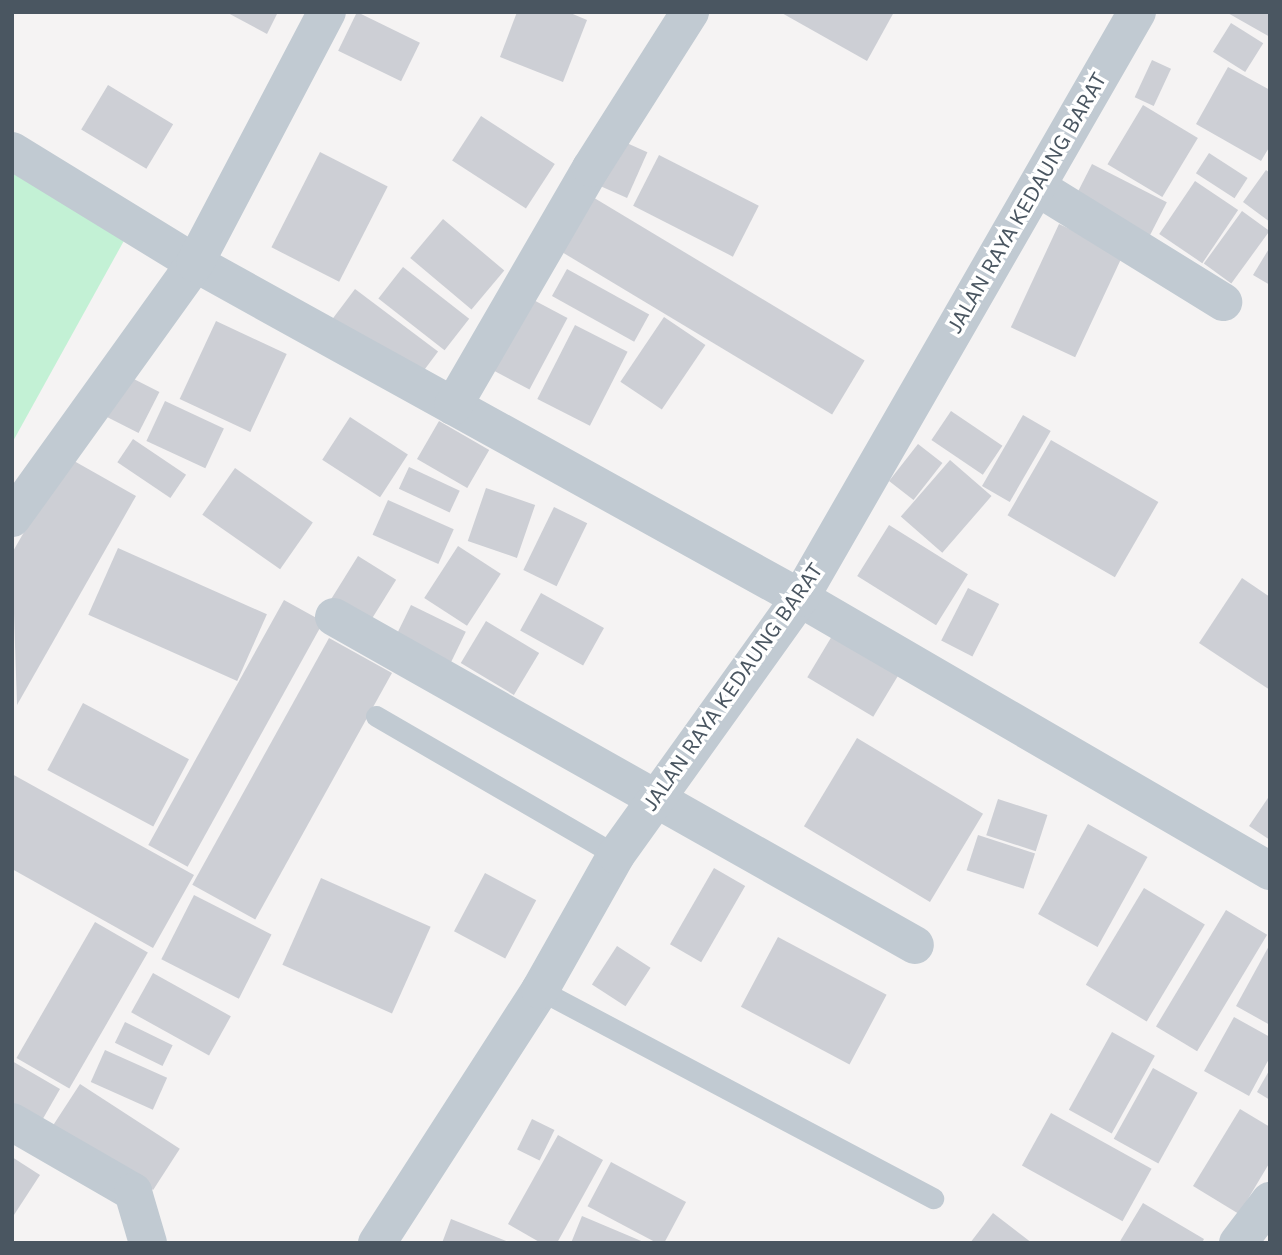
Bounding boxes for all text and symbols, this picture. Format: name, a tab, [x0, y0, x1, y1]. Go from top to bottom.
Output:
street label: JALAN RAYA KEDAUNG BARAT	[941, 68, 1113, 338]
street label: JALAN RAYA KEDAUNG BARAT	[637, 558, 829, 816]

